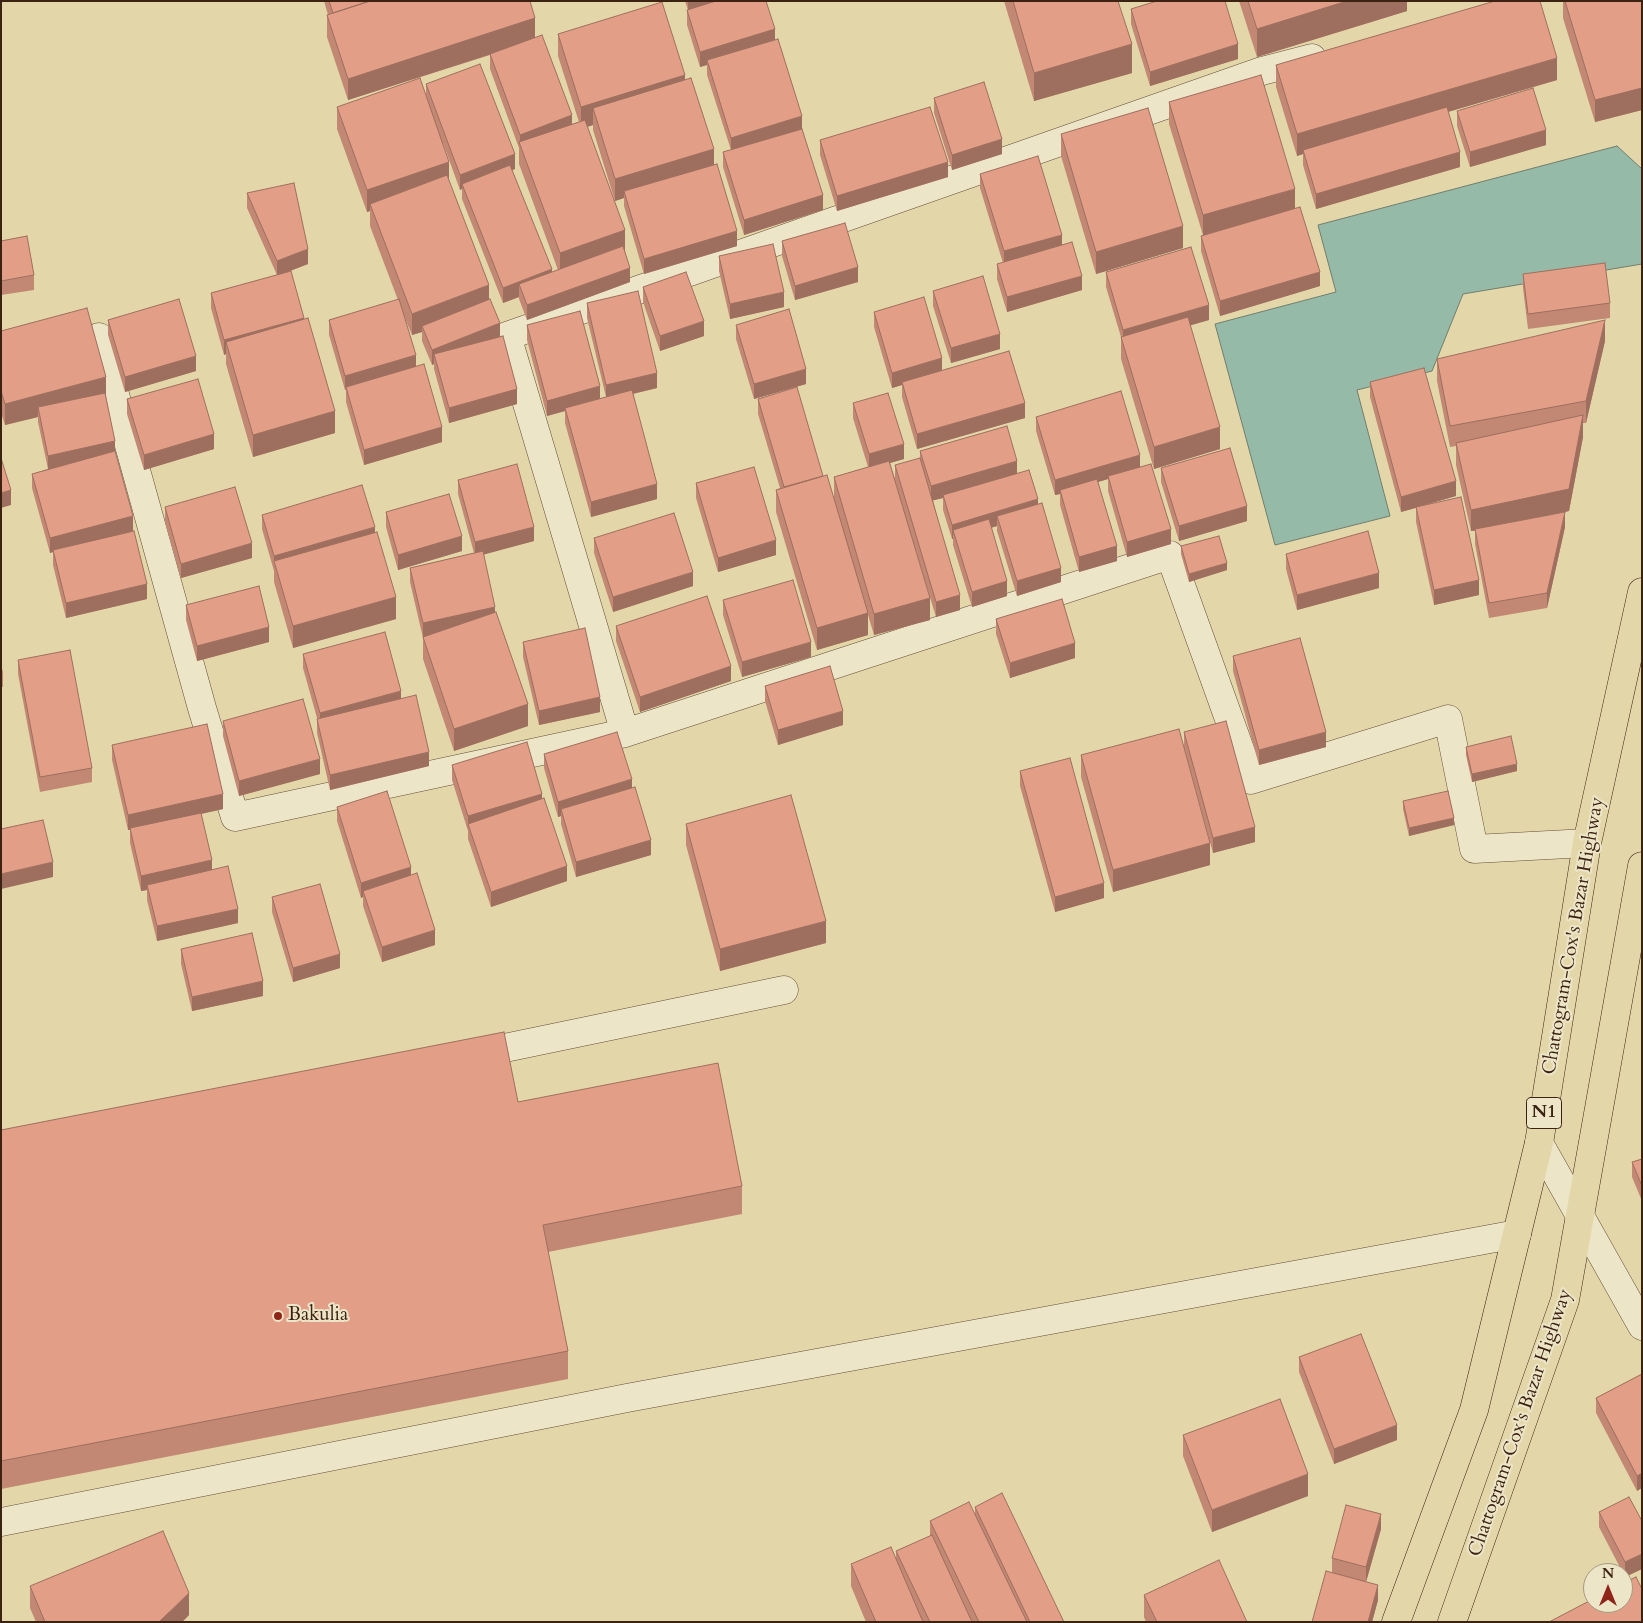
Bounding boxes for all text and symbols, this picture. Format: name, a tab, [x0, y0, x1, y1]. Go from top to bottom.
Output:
street label: Chattogram-Cox's Bazar Highway	[1538, 795, 1610, 1077]
road number: N1	[1526, 1098, 1562, 1128]
street label: Chattogram-Cox's Bazar Highway	[1464, 1286, 1578, 1560]
place label: Bakulia	[288, 1305, 348, 1327]
marker: Bakulia	[272, 1310, 284, 1322]
north arrow	[1583, 1563, 1633, 1613]
text: N	[1602, 1564, 1614, 1583]

